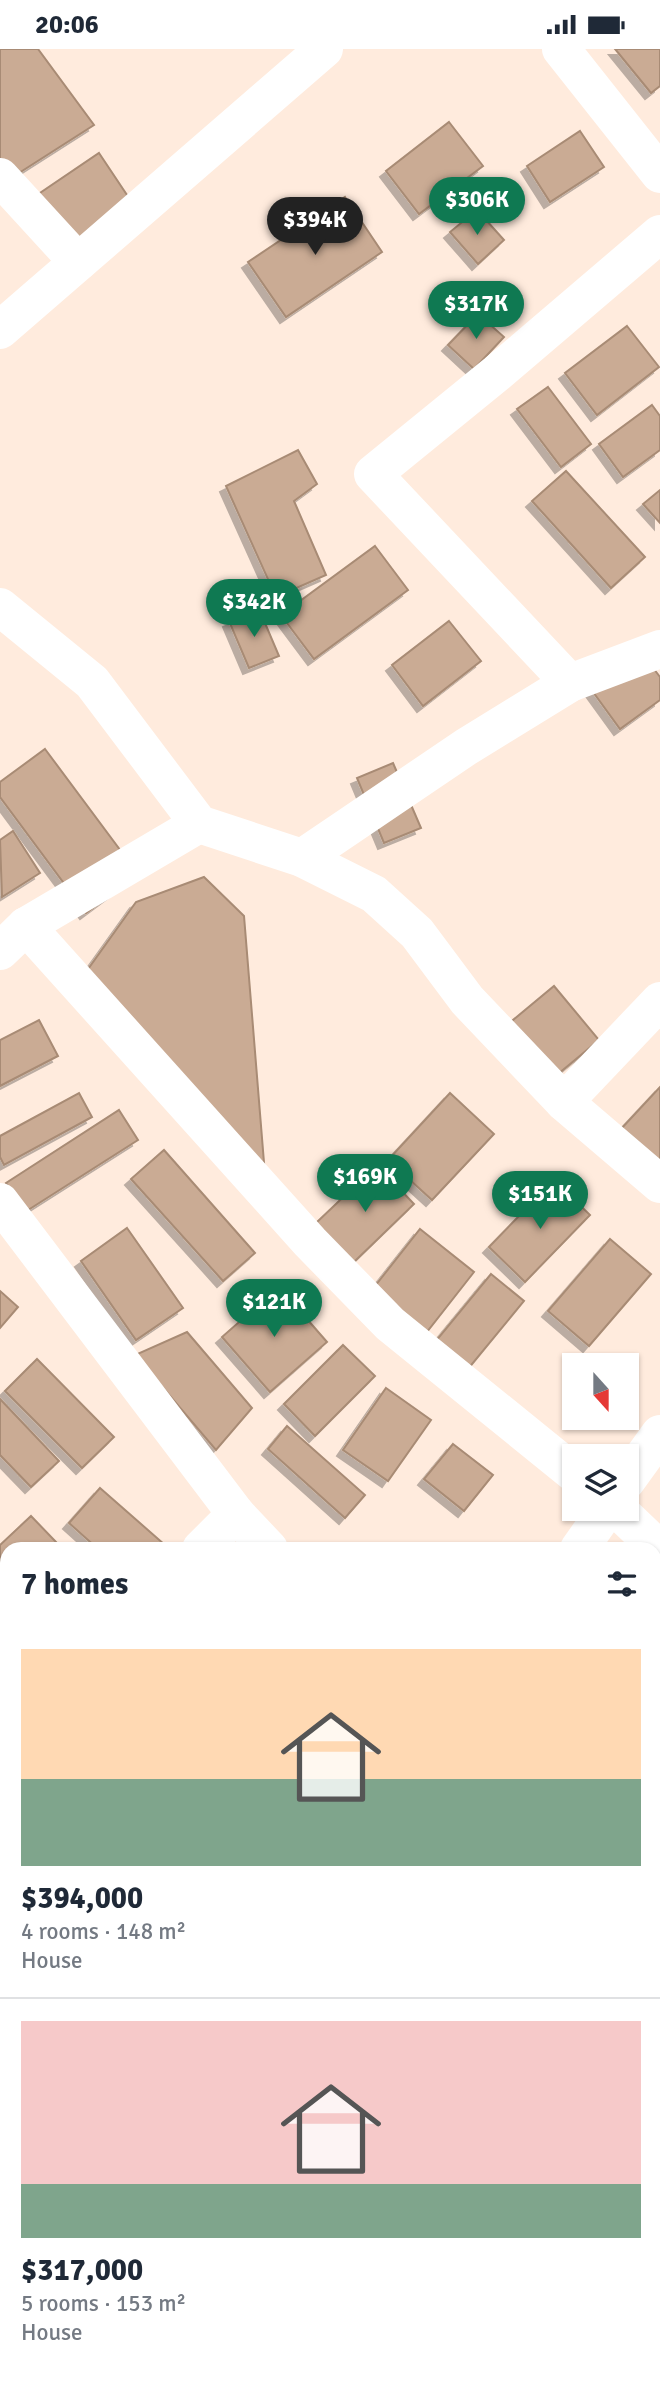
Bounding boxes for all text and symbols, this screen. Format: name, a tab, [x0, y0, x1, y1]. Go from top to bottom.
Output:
text: 20:06	[35, 9, 99, 41]
pin: $306K	[428, 177, 526, 237]
text: $306K	[445, 185, 509, 214]
pin: $394K	[266, 197, 364, 257]
text: $394K	[283, 205, 347, 234]
pin: $317K	[427, 281, 525, 341]
text: $317K	[444, 289, 508, 318]
pin: $342K	[205, 579, 303, 639]
text: $342K	[222, 587, 286, 616]
pin: $169K	[316, 1155, 414, 1214]
text: $169K	[333, 1162, 397, 1191]
pin: $151K	[491, 1171, 589, 1231]
text: $151K	[508, 1179, 572, 1208]
pin: $121K	[225, 1279, 323, 1339]
text: $121K	[242, 1287, 306, 1316]
north arrow	[562, 1353, 639, 1430]
map controls	[562, 1353, 639, 1521]
button: layers	[562, 1444, 639, 1521]
icon: filters	[603, 1565, 641, 1603]
text: 7 homes	[21, 1566, 128, 1603]
icon: home	[268, 1694, 394, 1820]
text: $394,000	[21, 1880, 143, 1917]
text: 4 rooms · 148 m²	[21, 1917, 186, 1946]
text: House	[21, 1946, 83, 1975]
icon: home	[268, 2066, 394, 2192]
text: $317,000	[21, 2252, 143, 2289]
text: 5 rooms · 153 m²	[21, 2289, 186, 2318]
text: House	[21, 2318, 83, 2347]

